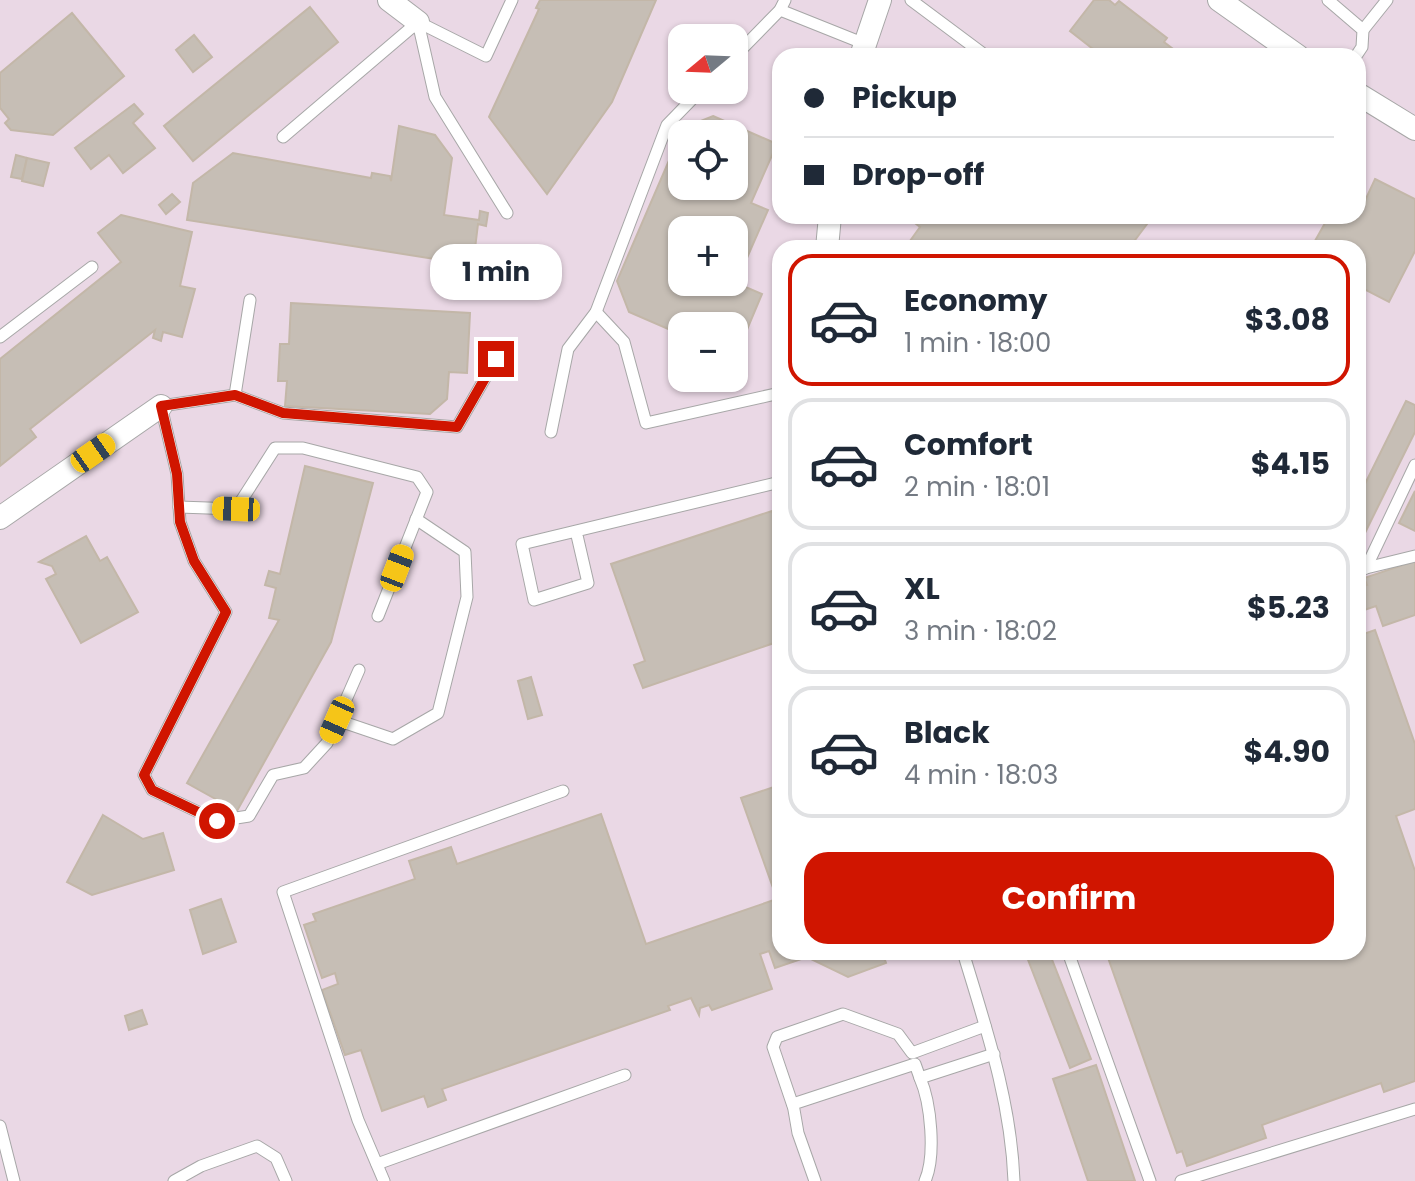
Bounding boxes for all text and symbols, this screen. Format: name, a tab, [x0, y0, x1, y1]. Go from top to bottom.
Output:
north arrow	[668, 24, 748, 104]
map controls	[668, 24, 748, 392]
text: Pickup	[852, 76, 957, 119]
button: locate	[668, 120, 748, 200]
text: Drop-off	[852, 153, 984, 196]
button: +	[668, 216, 748, 296]
callout: 1 min	[430, 243, 562, 299]
text: 1 min	[462, 254, 530, 290]
text: Economy	[904, 279, 1048, 322]
icon: car	[808, 284, 880, 356]
text: $3.08	[1245, 298, 1330, 341]
button: −	[668, 312, 748, 392]
text: 1 min · 18:00	[904, 325, 1051, 361]
route end	[478, 341, 514, 377]
text: Comfort	[904, 423, 1033, 466]
icon: car	[808, 428, 880, 500]
car	[66, 429, 120, 477]
text: $4.15	[1251, 442, 1330, 485]
text: 2 min · 18:01	[904, 469, 1050, 505]
car	[212, 496, 260, 522]
car	[377, 541, 417, 595]
text: XL	[904, 567, 940, 610]
icon: car	[808, 572, 880, 644]
text: $5.23	[1247, 586, 1330, 629]
text: 3 min · 18:02	[904, 613, 1057, 649]
car	[316, 693, 358, 747]
text: Black	[904, 711, 990, 754]
icon: car	[808, 716, 880, 788]
text: $4.90	[1243, 730, 1330, 773]
text: 4 min · 18:03	[904, 757, 1058, 793]
route start	[199, 803, 235, 839]
button: Confirm	[804, 852, 1334, 944]

